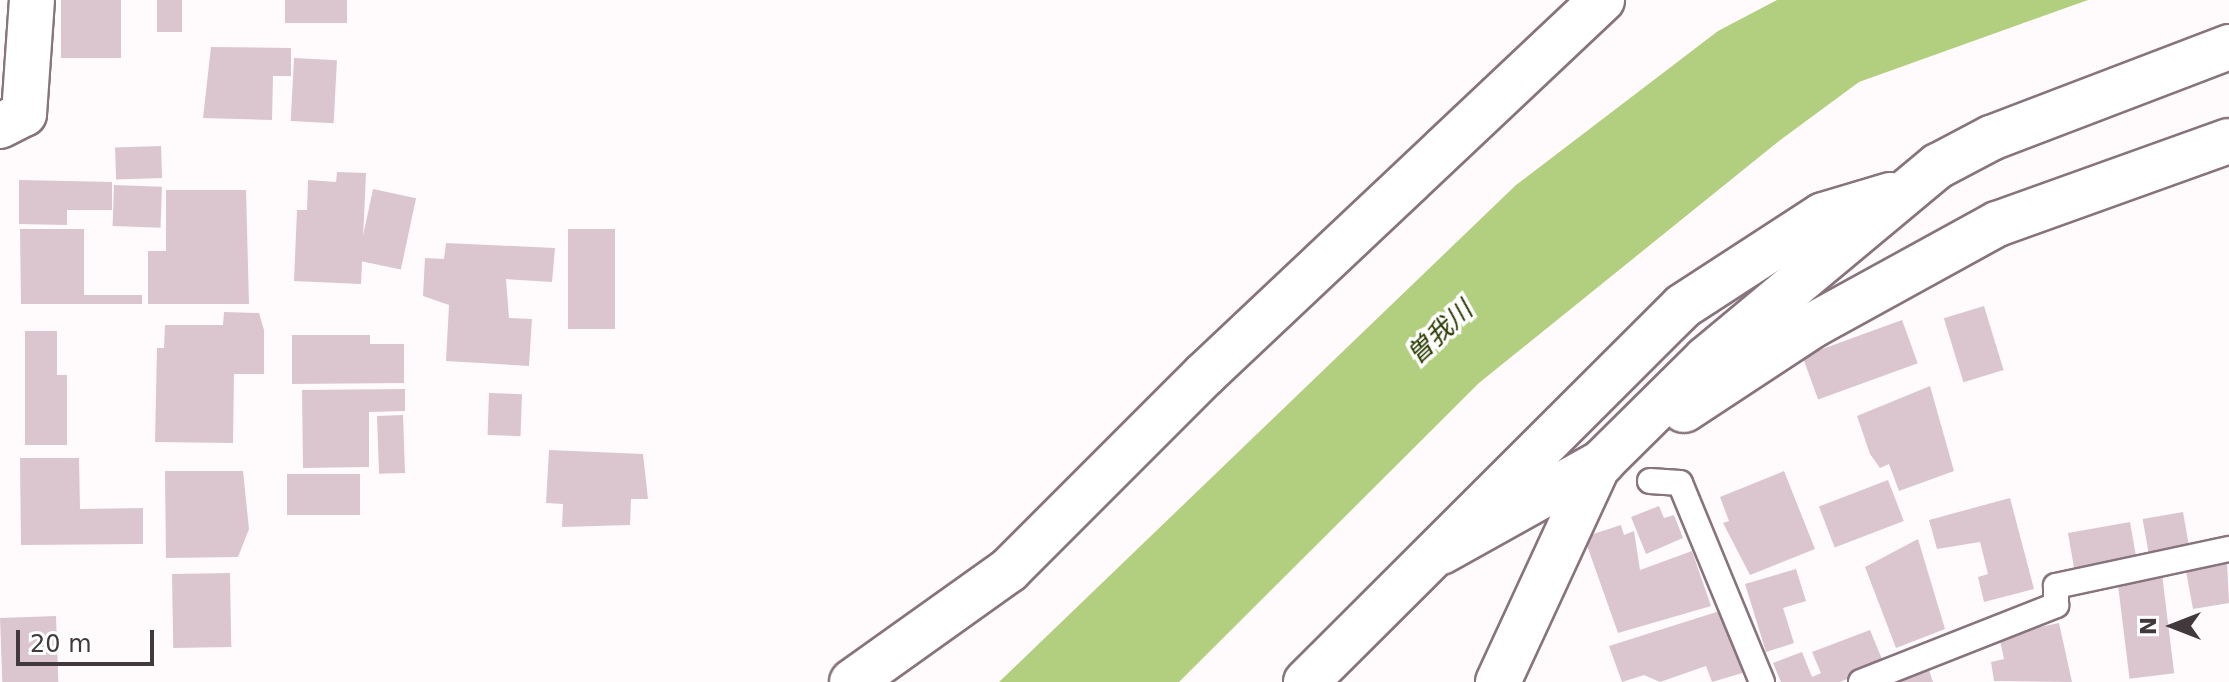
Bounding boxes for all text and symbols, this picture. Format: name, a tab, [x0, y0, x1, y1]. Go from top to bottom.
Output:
water label: 曽我川	[1401, 295, 1479, 371]
north arrow	[2133, 586, 2213, 666]
scale bar	[20, 614, 158, 664]
text: N	[2136, 617, 2161, 635]
text: 20 m	[30, 630, 92, 658]

